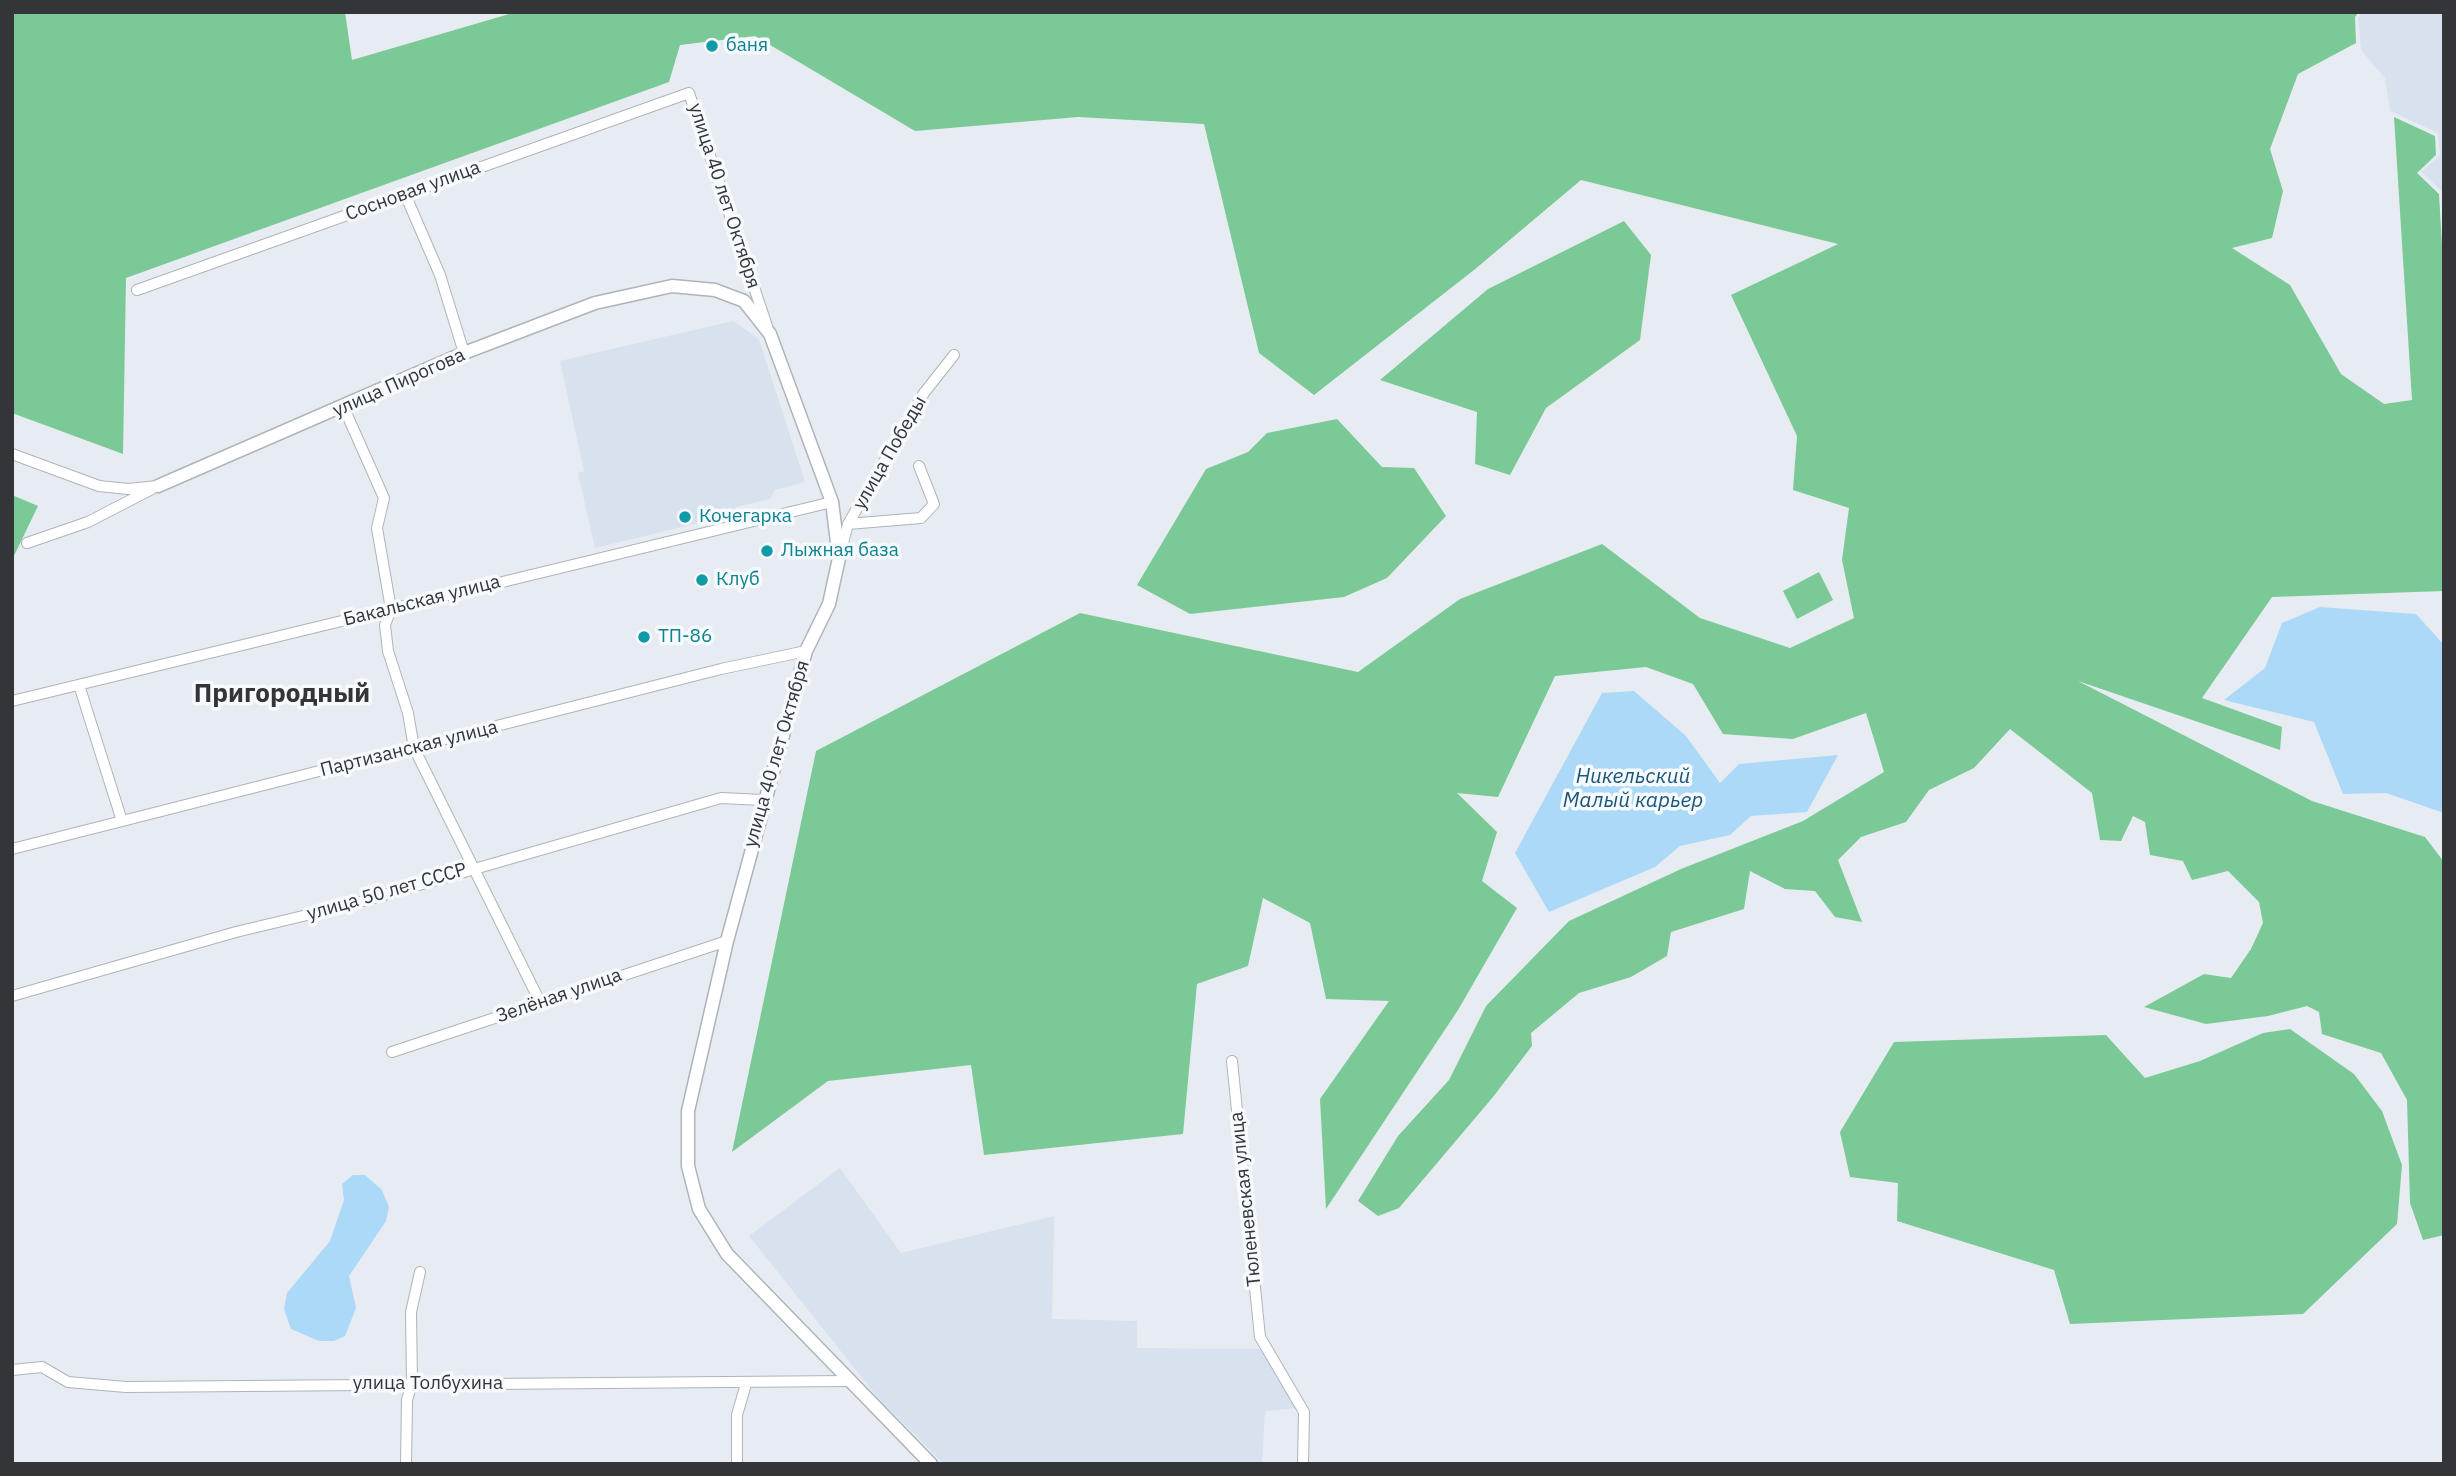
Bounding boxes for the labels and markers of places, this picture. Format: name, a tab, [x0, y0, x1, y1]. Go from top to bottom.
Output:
place label: баня	[726, 35, 768, 57]
marker: баня	[704, 38, 720, 54]
place label: Кочегарка	[699, 506, 792, 528]
marker: Кочегарка	[677, 509, 693, 525]
place label: Лыжная база	[781, 540, 899, 562]
marker: Лыжная база	[759, 543, 775, 559]
place label: Клуб	[716, 569, 760, 591]
marker: Клуб	[694, 572, 710, 588]
place label: ТП-86	[658, 626, 712, 648]
marker: ТП-86	[636, 629, 652, 645]

